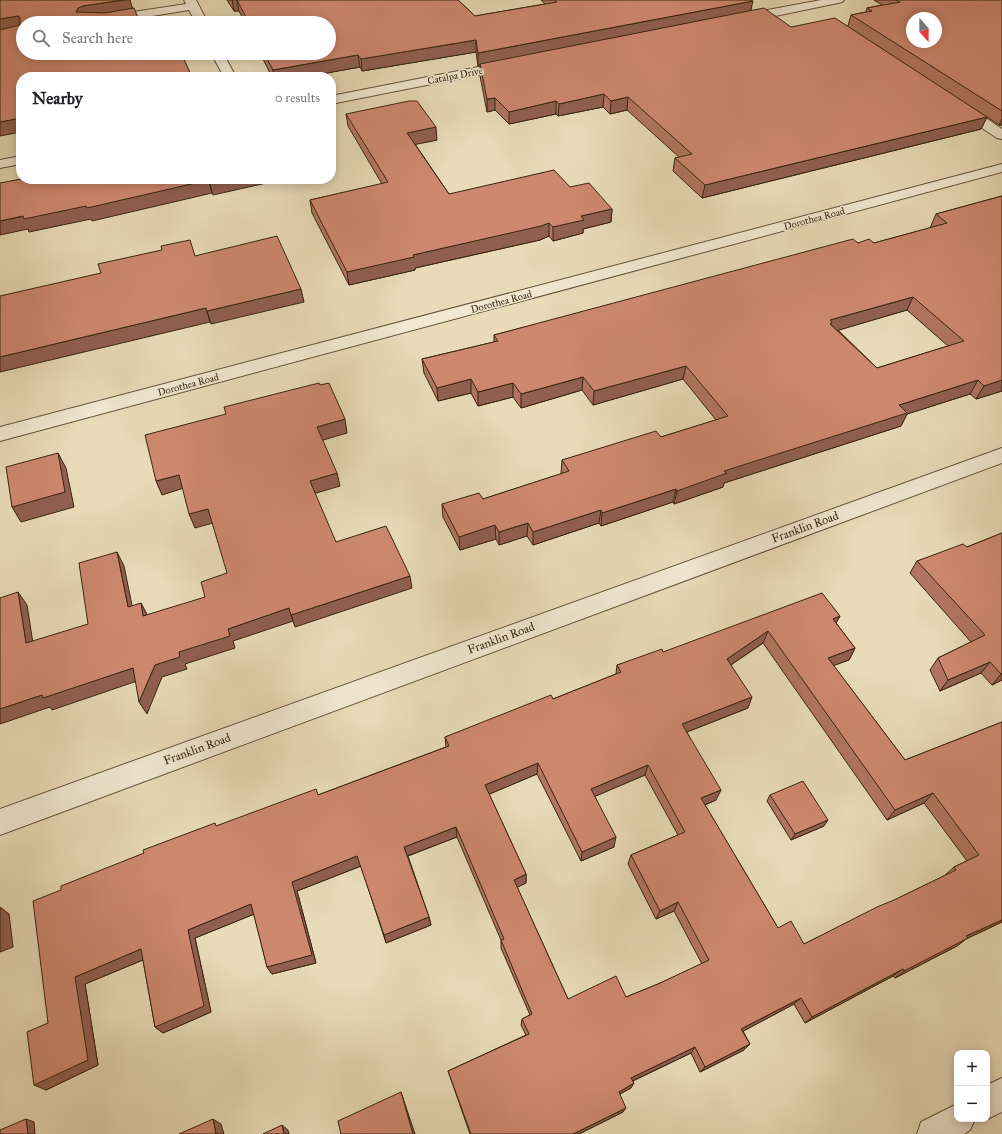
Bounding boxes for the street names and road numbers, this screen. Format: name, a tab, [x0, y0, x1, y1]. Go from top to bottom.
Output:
street label: Catalpa Drive	[427, 65, 484, 87]
street label: Dorothea Road	[782, 205, 846, 233]
street label: Dorothea Road	[469, 288, 533, 316]
street label: Dorothea Road	[156, 371, 220, 399]
street label: Franklin Road	[770, 508, 840, 546]
street label: Franklin Road	[466, 619, 536, 657]
street label: Franklin Road	[162, 730, 232, 768]

